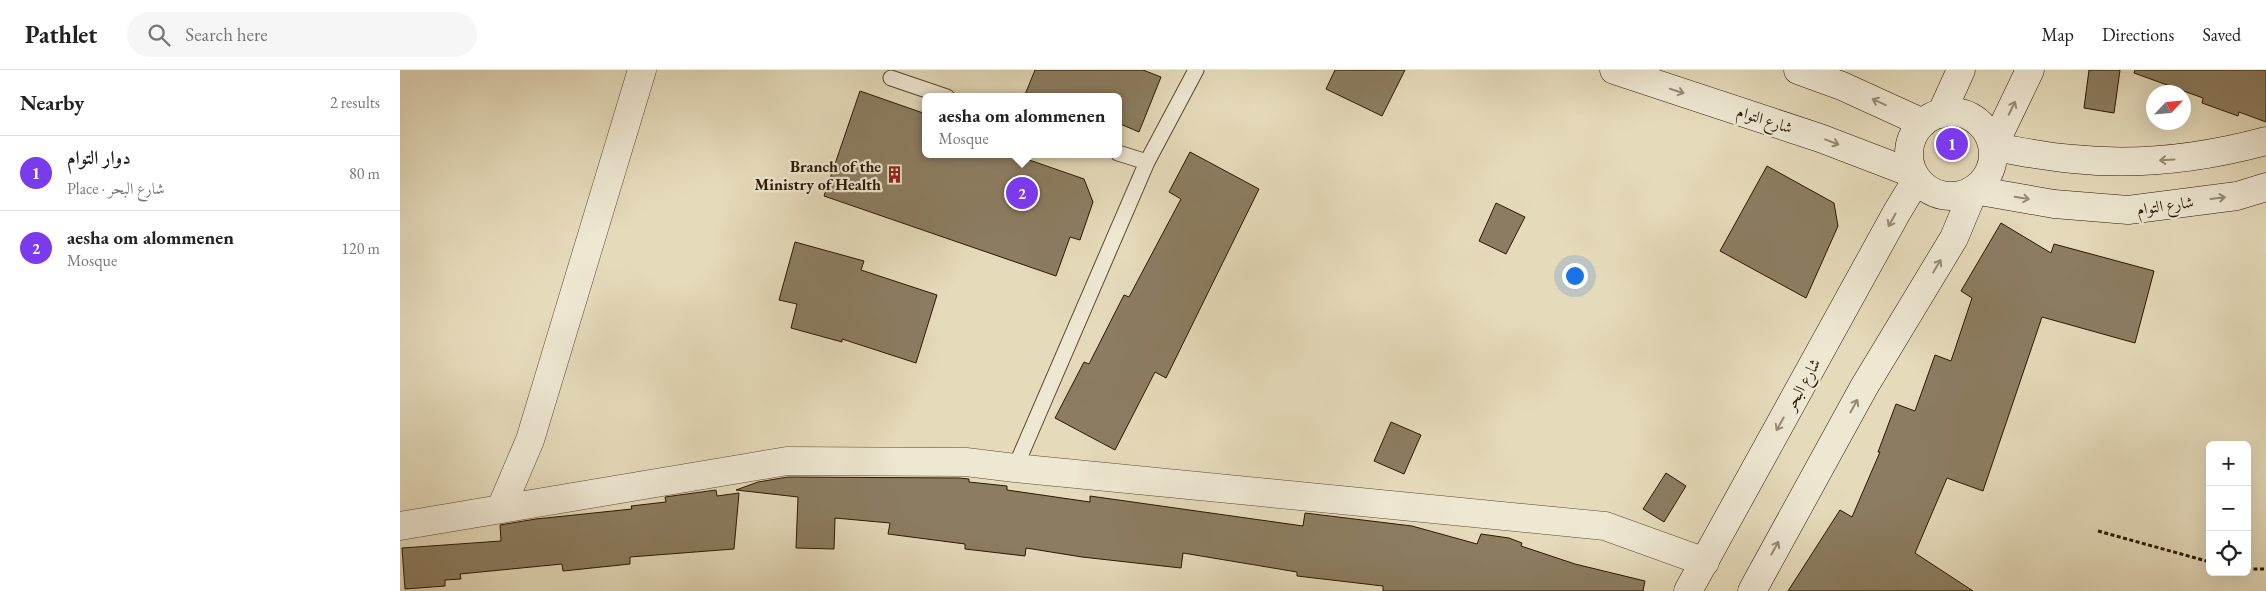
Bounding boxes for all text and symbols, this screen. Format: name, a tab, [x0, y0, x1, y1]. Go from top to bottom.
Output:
search box	[127, 12, 477, 57]
text: Pathlet	[25, 19, 97, 50]
icon: search	[145, 21, 173, 49]
text: Search here	[185, 22, 268, 47]
text: Map	[2042, 23, 2074, 46]
text: Directions	[2102, 23, 2174, 46]
text: Saved	[2202, 23, 2241, 46]
north arrow	[2146, 85, 2191, 130]
one-way arrow	[1669, 86, 1685, 96]
text: Nearby	[20, 89, 84, 116]
text: 2 results	[330, 92, 380, 113]
popup	[922, 93, 1122, 158]
one-way arrow	[1872, 97, 1887, 107]
street label: شارع التوام	[1733, 101, 1795, 142]
one-way arrow	[2007, 101, 2017, 116]
text: aesha om alommenen	[939, 103, 1105, 128]
pin: 1	[1936, 125, 1968, 163]
text: Mosque	[939, 128, 989, 149]
one-way arrow	[1823, 138, 1839, 147]
text: دوار التوام	[67, 145, 131, 170]
one-way arrow	[2159, 155, 2175, 164]
place label: Branch of the Ministry of Health	[755, 156, 881, 195]
text: 1	[32, 163, 40, 184]
text: 80 m	[349, 163, 380, 184]
building icon: Branch of the Ministry of Health	[885, 165, 905, 185]
pin: 2	[1006, 174, 1038, 212]
text: Place · شارع البحر	[67, 178, 165, 199]
street label: شارع التوام	[2135, 191, 2196, 224]
one-way arrow	[2210, 193, 2226, 203]
one-way arrow	[2014, 194, 2030, 204]
one-way arrow	[1887, 213, 1897, 228]
text: aesha om alommenen	[67, 225, 234, 250]
text: 2	[32, 238, 40, 259]
text: 120 m	[341, 238, 380, 259]
text: Mosque	[67, 250, 117, 271]
one-way arrow	[1933, 260, 1943, 274]
your location	[1562, 263, 1588, 289]
street label: شارع البحر	[1779, 354, 1828, 417]
one-way arrow	[1849, 399, 1859, 414]
one-way arrow	[1775, 417, 1785, 432]
map controls	[2206, 441, 2251, 576]
button: +	[2206, 441, 2251, 486]
button: −	[2206, 486, 2251, 531]
button: locate	[2206, 531, 2251, 576]
one-way arrow	[1770, 541, 1780, 556]

